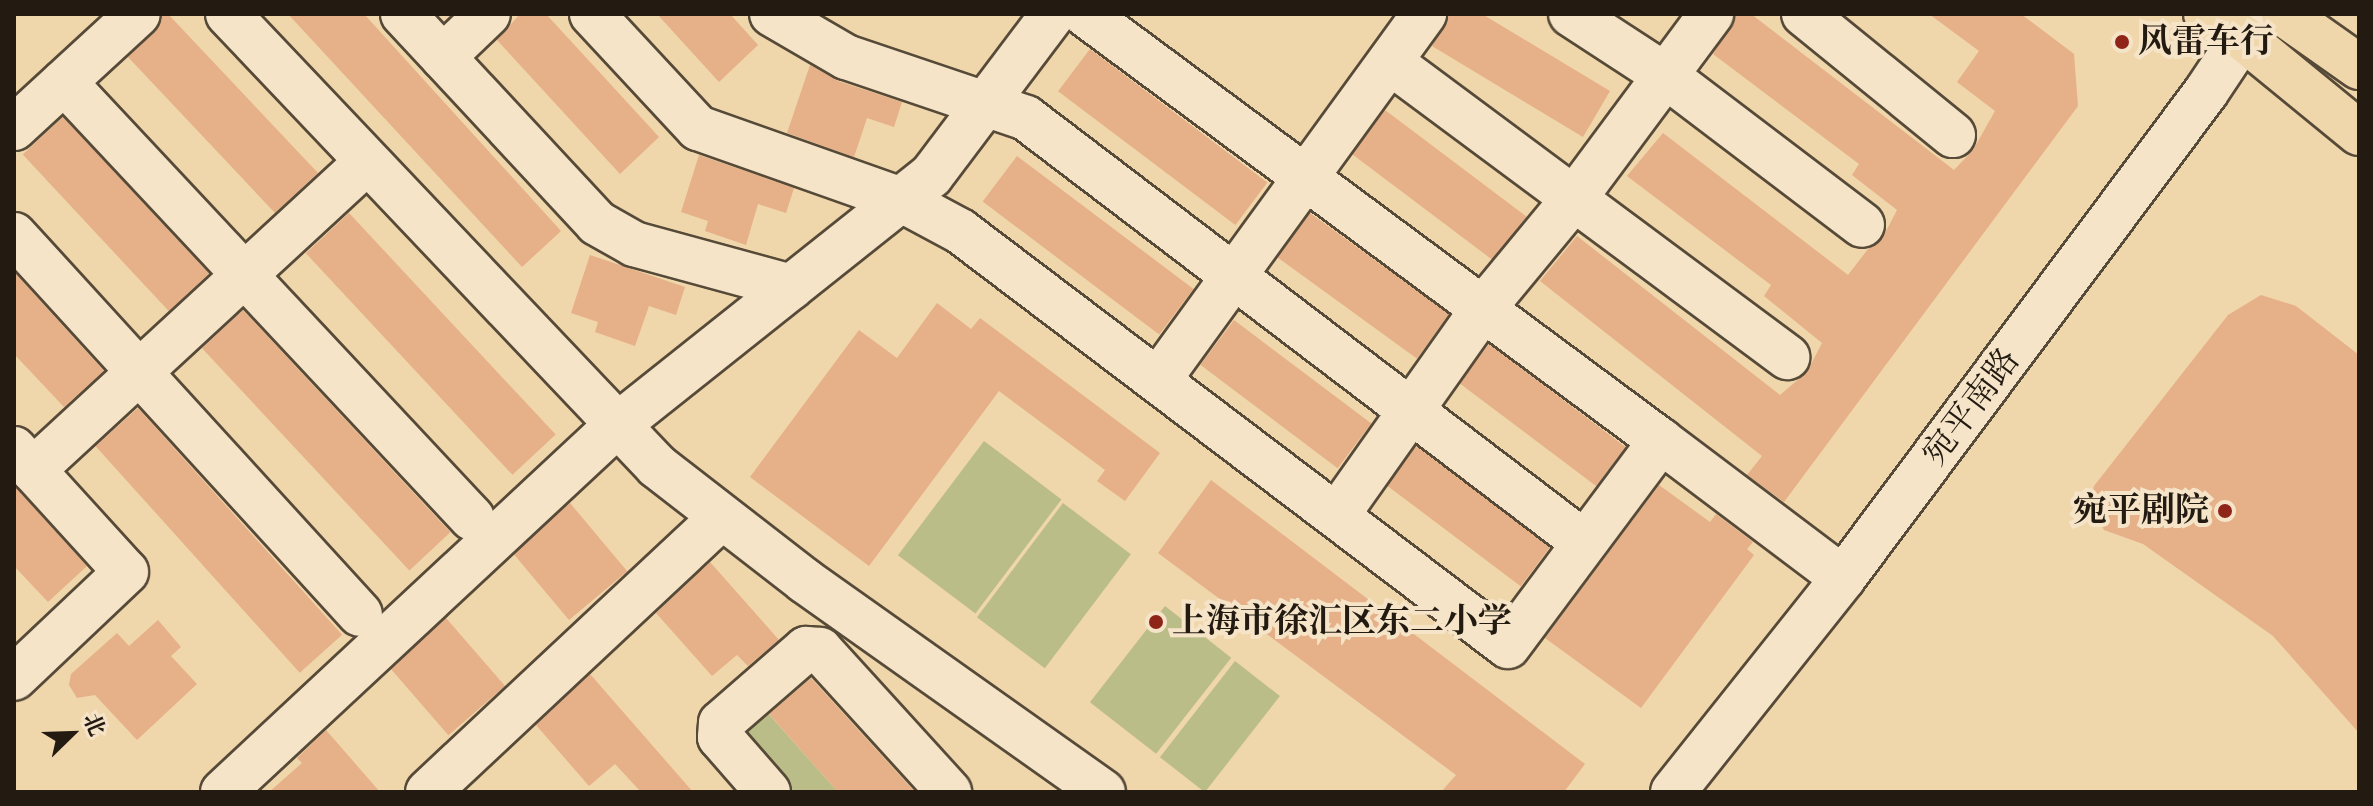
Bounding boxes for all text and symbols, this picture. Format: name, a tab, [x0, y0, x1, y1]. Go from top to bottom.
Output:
place label: 风雷车行	[2138, 22, 2274, 62]
marker: 风雷车行	[2113, 33, 2131, 51]
street label: 宛平南路	[1914, 340, 2028, 474]
place label: 宛平剧院	[2073, 491, 2209, 531]
marker: 宛平剧院	[2216, 502, 2234, 520]
place label: 上海市徐汇区东二小学	[1172, 602, 1512, 642]
marker: 上海市徐汇区东二小学	[1147, 613, 1165, 631]
north arrow	[32, 694, 112, 774]
text: 北	[76, 709, 112, 741]

